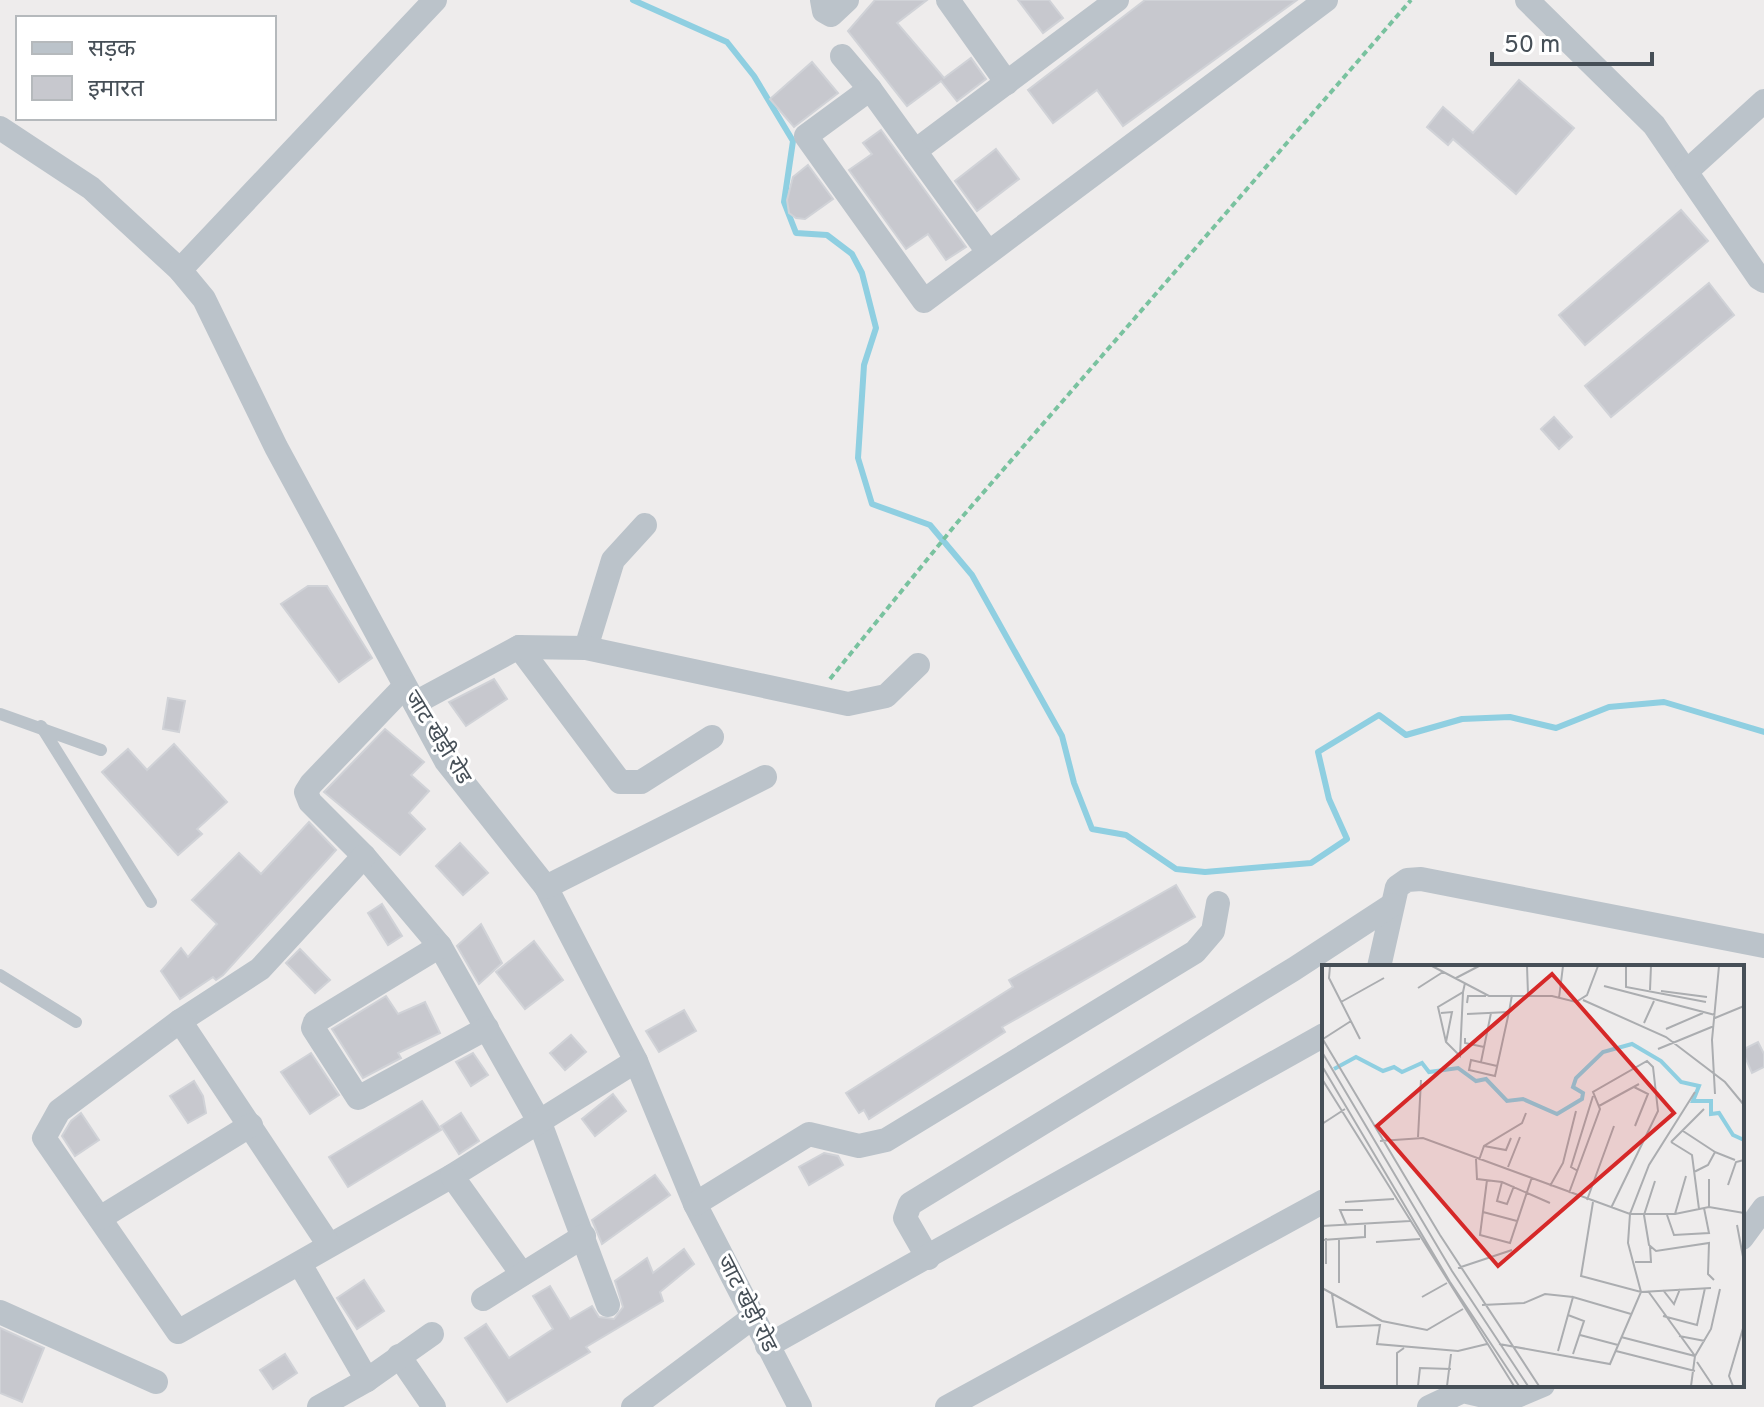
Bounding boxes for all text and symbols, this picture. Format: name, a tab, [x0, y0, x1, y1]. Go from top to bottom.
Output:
legend	[16, 16, 276, 120]
scale bar	[1492, 16, 1652, 66]
text: 50 m	[1504, 31, 1560, 61]
text: सड़क	[88, 35, 136, 65]
text: इमारत	[88, 75, 145, 105]
street label: जाट खेड़ी रोड	[398, 685, 478, 790]
inset map	[1322, 965, 1744, 1387]
street label: जाट खेड़ी रोड	[710, 1250, 784, 1357]

